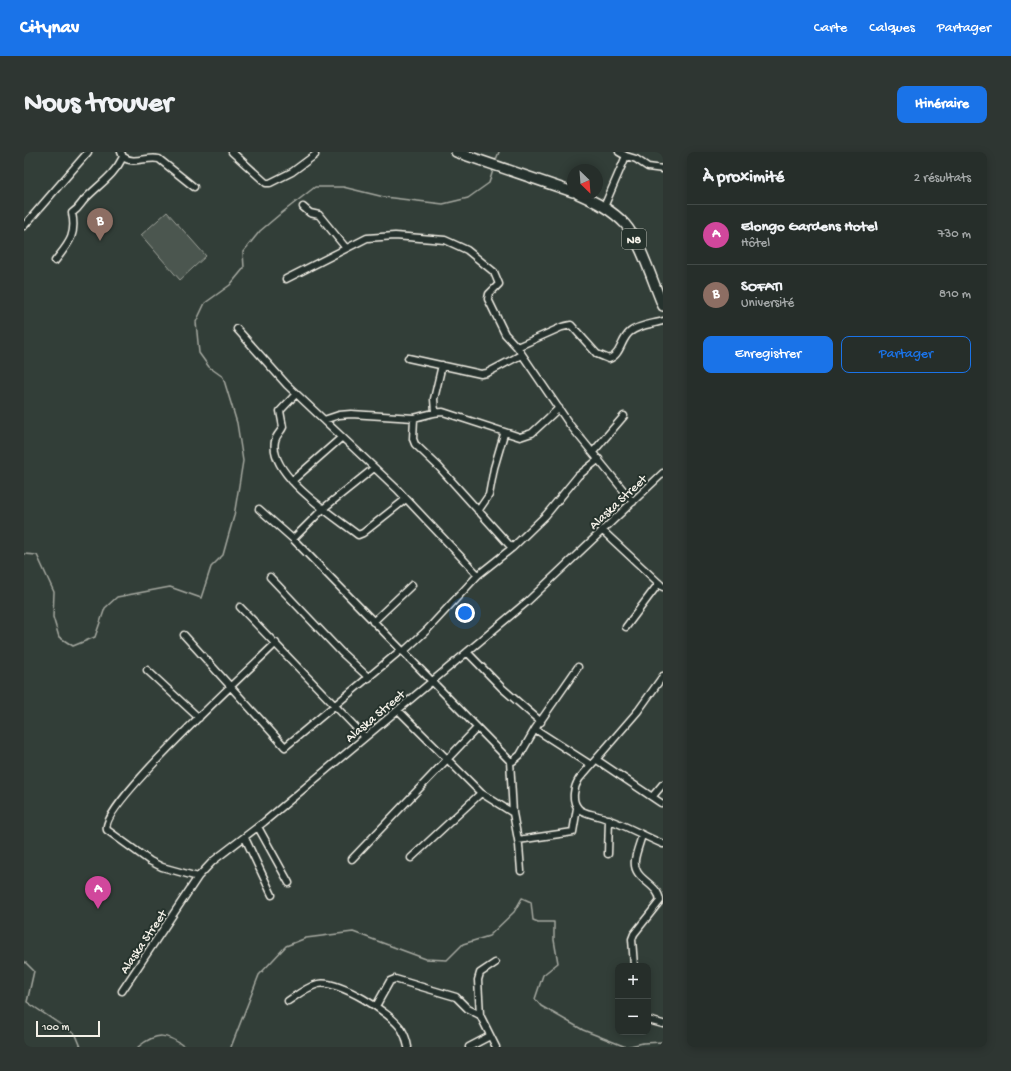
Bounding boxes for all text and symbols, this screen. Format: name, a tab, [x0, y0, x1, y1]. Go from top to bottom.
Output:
text: Citynav	[20, 17, 79, 40]
text: Carte	[814, 20, 847, 37]
text: Calques	[869, 20, 915, 37]
text: Partager	[937, 20, 991, 37]
button: Itinéraire	[897, 86, 987, 123]
text: Nous trouver	[24, 88, 173, 121]
north arrow	[567, 164, 603, 200]
text: À proximité	[703, 168, 784, 188]
text: 2 résultats	[914, 171, 971, 186]
pin: B	[87, 208, 113, 241]
text: Elongo Gardens Hotel	[741, 218, 878, 236]
text: A	[712, 227, 720, 242]
text: 730 m	[938, 227, 971, 242]
road number: N8	[622, 229, 646, 249]
text: Hôtel	[741, 236, 770, 251]
text: SOFATI	[741, 278, 783, 296]
text: B	[713, 287, 719, 302]
text: 810 m	[939, 287, 971, 302]
text: Université	[741, 296, 794, 311]
button: Enregistrer	[703, 336, 833, 373]
button: Partager	[841, 336, 971, 373]
street label: Alaska Street	[587, 471, 652, 533]
your location	[455, 603, 475, 623]
street label: Alaska Street	[343, 687, 410, 746]
pin: A	[85, 876, 111, 909]
street label: Alaska Street	[117, 906, 172, 977]
map controls	[615, 963, 651, 1035]
button: +	[615, 963, 651, 999]
button: −	[615, 999, 651, 1035]
scale bar	[36, 1019, 100, 1038]
text: 100 m	[42, 1022, 69, 1034]

